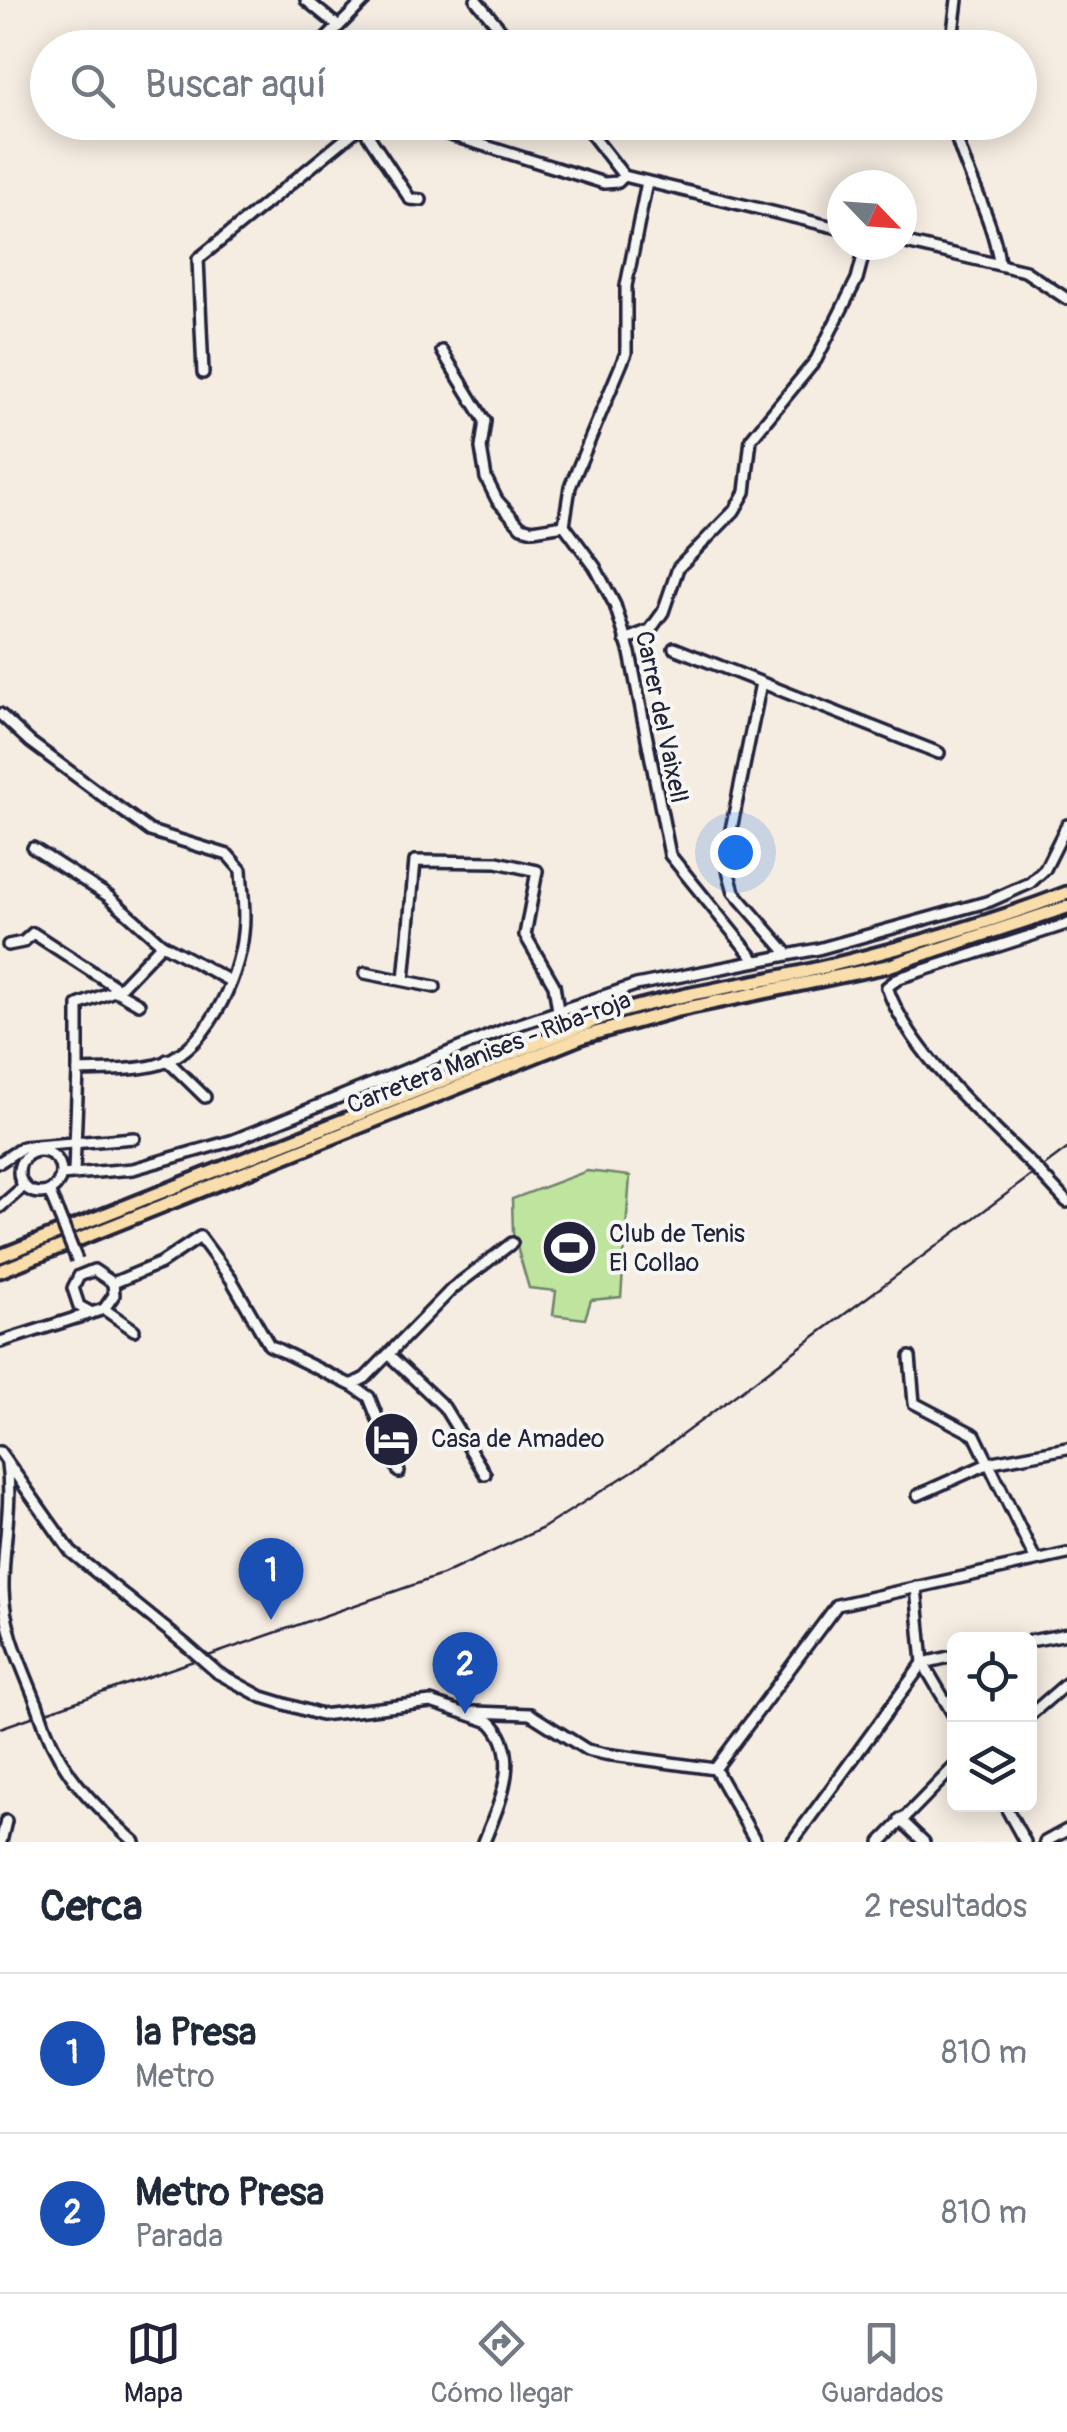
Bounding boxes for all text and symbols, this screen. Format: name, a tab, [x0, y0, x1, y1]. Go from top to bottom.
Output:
search box	[30, 30, 1037, 140]
icon: search	[65, 58, 120, 113]
text: Buscar aquí	[145, 61, 327, 109]
north arrow	[827, 170, 917, 260]
street label: Carrer del Vaixell	[628, 628, 694, 806]
your location	[710, 827, 761, 878]
street label: Carretera Manises - Riba-roja	[343, 985, 635, 1121]
sports icon: Club de Tenis El Collao	[540, 1218, 600, 1278]
place label: Club de Tenis El Collao	[609, 1219, 745, 1279]
hotel icon: Casa de Amadeo	[362, 1409, 422, 1469]
place label: Casa de Amadeo	[431, 1424, 604, 1455]
pin: 1	[238, 1538, 304, 1620]
pin: 2	[432, 1632, 498, 1714]
map controls	[947, 1632, 1037, 1812]
button: locate	[947, 1632, 1037, 1722]
button: layers	[947, 1722, 1037, 1812]
text: Cerca	[40, 1881, 142, 1933]
text: 2 resultados	[864, 1887, 1027, 1927]
text: la Presa	[135, 2009, 256, 2057]
text: 1	[66, 2033, 79, 2073]
text: 810 m	[941, 2033, 1027, 2073]
text: Metro	[135, 2057, 215, 2097]
text: Metro Presa	[135, 2169, 324, 2217]
text: 2	[64, 2193, 81, 2233]
text: 810 m	[941, 2193, 1027, 2233]
text: Parada	[135, 2217, 223, 2257]
tab: Mapa	[124, 2316, 183, 2411]
tab: Cómo llegar	[431, 2316, 573, 2411]
tab: Guardados	[821, 2316, 943, 2411]

